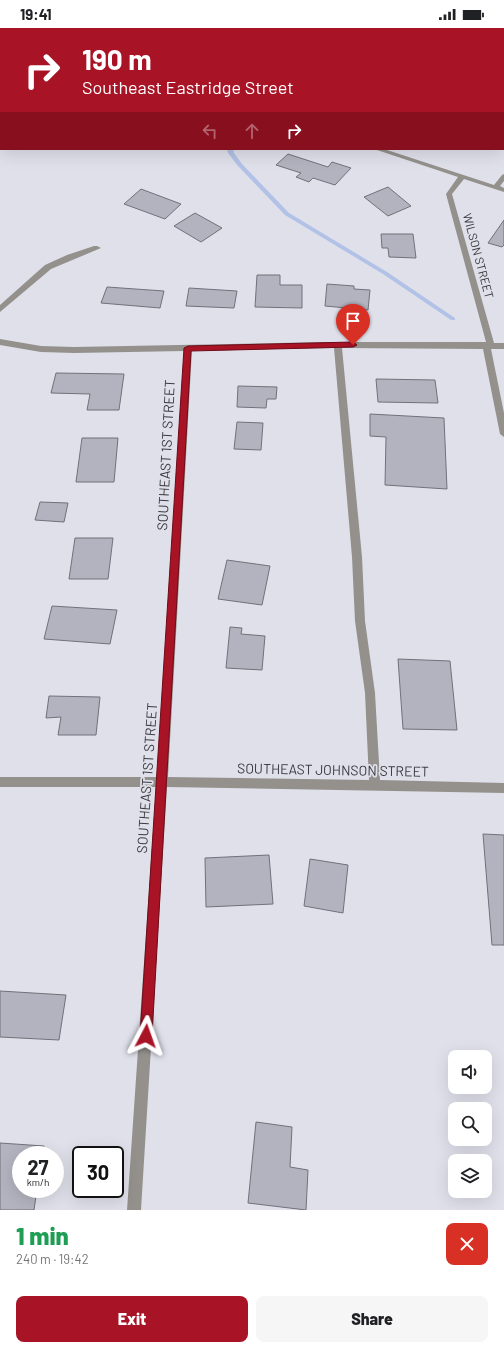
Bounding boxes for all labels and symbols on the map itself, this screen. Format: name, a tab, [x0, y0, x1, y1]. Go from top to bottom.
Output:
street label: WILSON STREET	[461, 212, 497, 300]
pin	[336, 304, 370, 345]
street label: SOUTHEAST 1ST STREET	[153, 379, 178, 531]
street label: SOUTHEAST 1ST STREET	[133, 702, 160, 854]
street label: SOUTHEAST JOHNSON STREET	[237, 759, 429, 780]
position arrow	[125, 1015, 167, 1057]
speed limit sign: 30	[72, 1146, 124, 1198]

